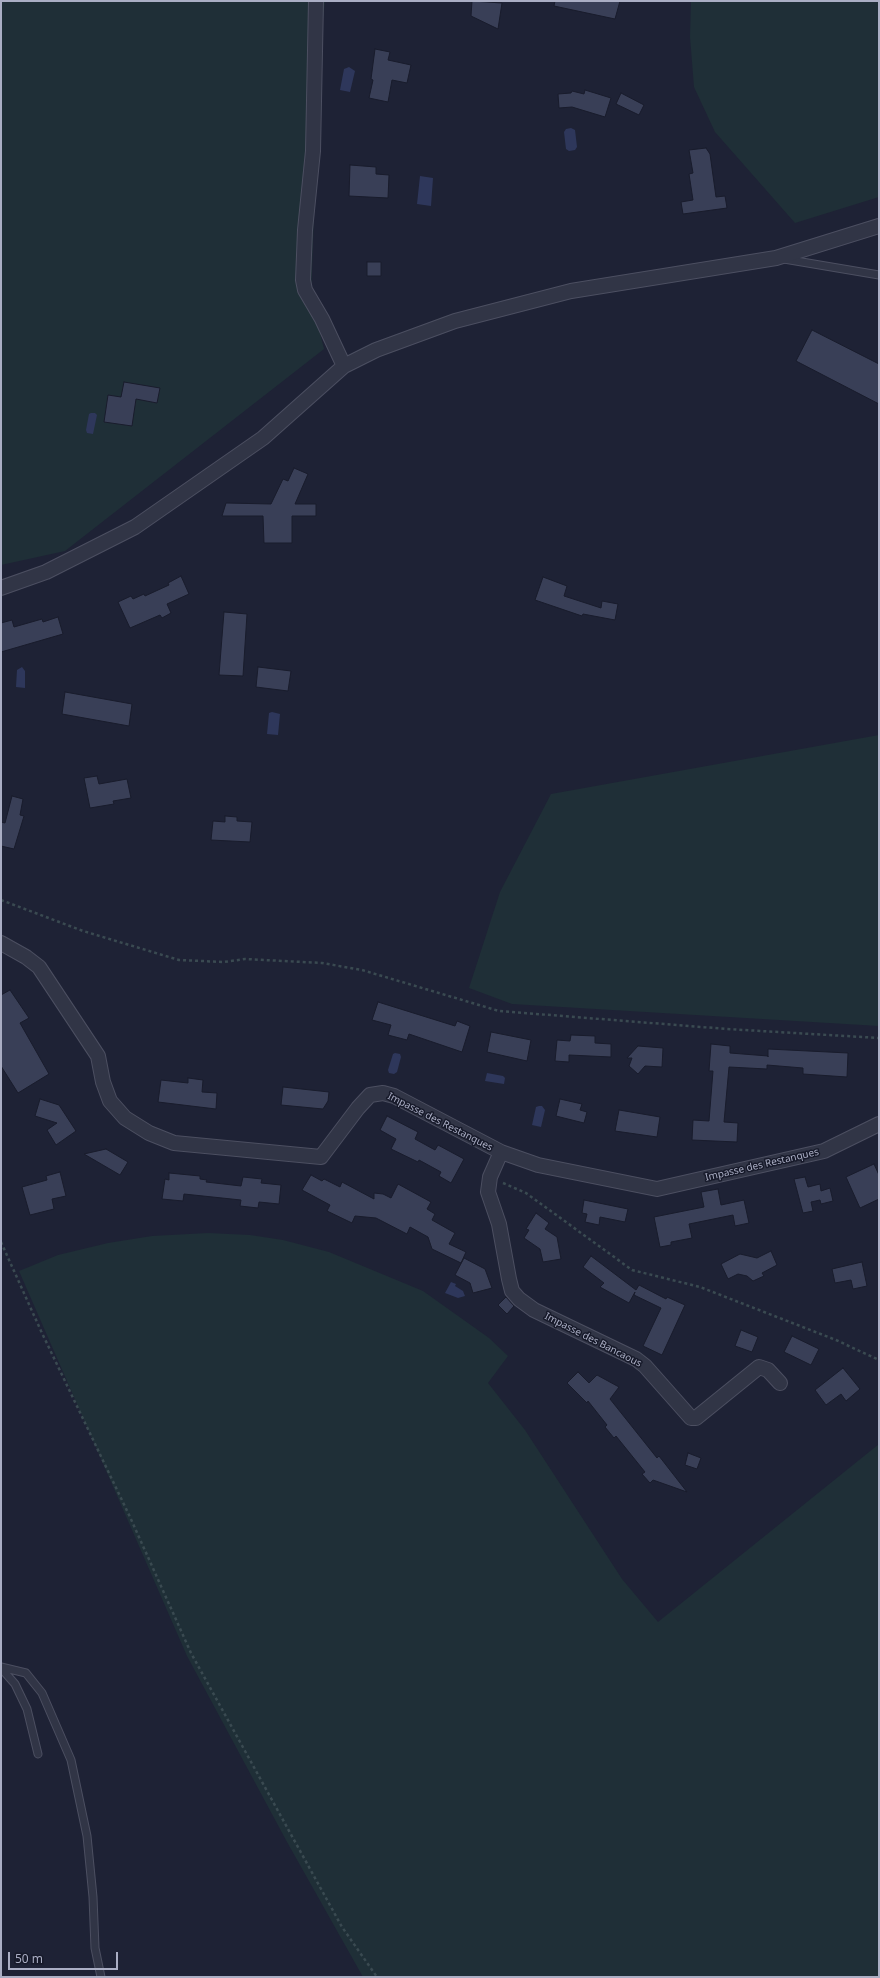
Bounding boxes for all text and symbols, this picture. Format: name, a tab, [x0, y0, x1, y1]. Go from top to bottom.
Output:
street label: Impasse des Restanques	[385, 1090, 495, 1154]
street label: Impasse des Restanques	[704, 1146, 820, 1184]
street label: Impasse des Bancaous	[543, 1310, 643, 1370]
scale bar	[10, 1944, 120, 1970]
text: 50 m	[15, 1950, 43, 1967]

